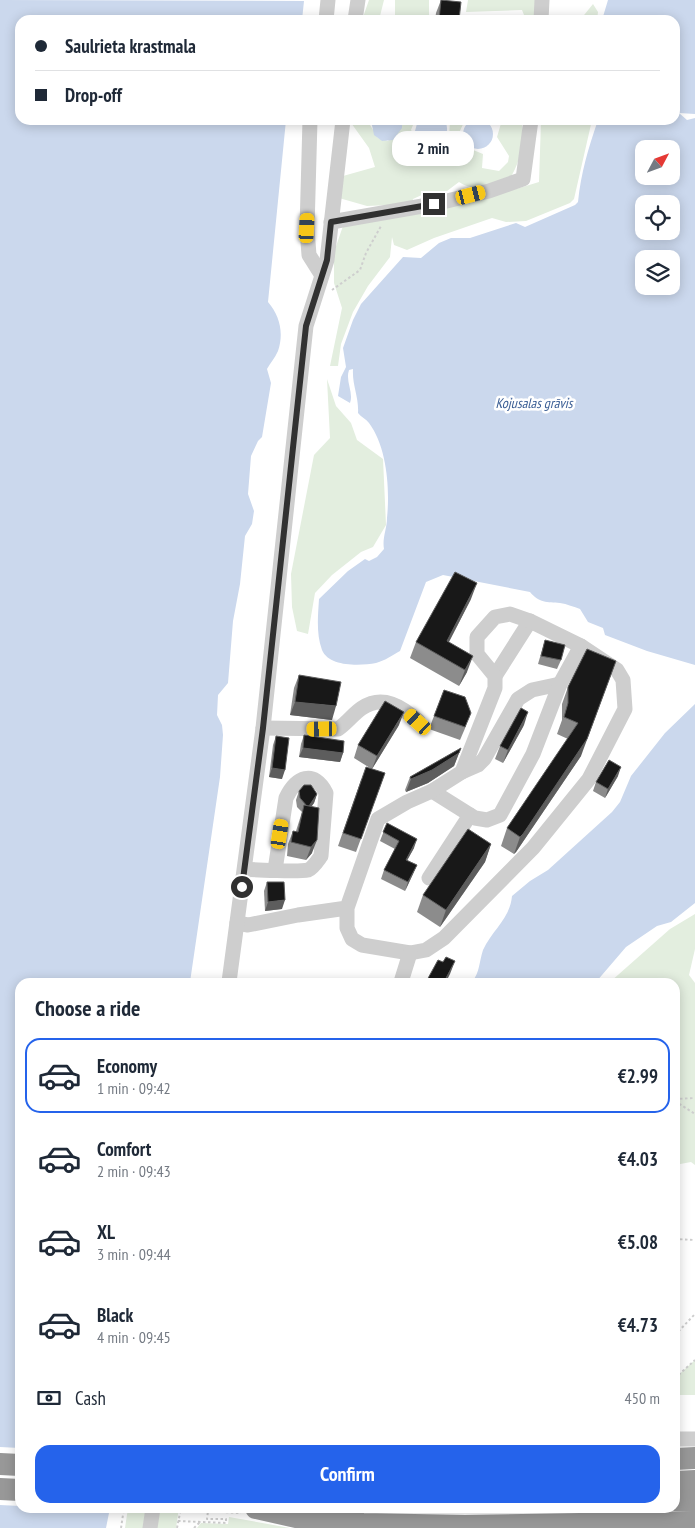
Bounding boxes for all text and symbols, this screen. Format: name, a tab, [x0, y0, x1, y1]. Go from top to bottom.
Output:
text: Saulrieta krastmala	[65, 34, 196, 58]
text: Drop-off	[65, 83, 122, 107]
callout: 2 min	[393, 132, 475, 166]
text: 2 min	[417, 138, 449, 158]
north arrow	[635, 140, 680, 185]
map controls	[635, 140, 680, 295]
car	[454, 184, 487, 206]
route end	[423, 193, 445, 215]
button: locate	[635, 195, 680, 240]
car	[298, 213, 315, 243]
button: layers	[635, 250, 680, 295]
water label: Kojusalas grāvis	[495, 394, 574, 412]
car	[401, 706, 434, 738]
car	[306, 721, 337, 737]
car	[270, 818, 289, 850]
route start	[231, 876, 253, 898]
text: Choose a ride	[35, 994, 140, 1022]
icon: car	[37, 1053, 82, 1098]
text: Economy	[97, 1054, 157, 1078]
text: €2.99	[618, 1064, 658, 1088]
text: 1 min · 09:42	[97, 1078, 171, 1098]
icon: car	[37, 1136, 82, 1181]
text: Comfort	[97, 1137, 151, 1161]
text: €4.03	[618, 1147, 658, 1171]
text: 2 min · 09:43	[97, 1161, 171, 1181]
icon: car	[37, 1219, 82, 1264]
text: XL	[97, 1220, 115, 1244]
text: €5.08	[618, 1230, 658, 1254]
text: 3 min · 09:44	[97, 1244, 171, 1264]
icon: car	[37, 1302, 82, 1347]
text: Black	[97, 1303, 133, 1327]
text: €4.73	[618, 1313, 658, 1337]
text: 4 min · 09:45	[97, 1327, 171, 1347]
icon: cash	[35, 1384, 63, 1412]
text: Cash	[75, 1386, 106, 1410]
text: 450 m	[625, 1388, 660, 1408]
button: Confirm	[35, 1445, 660, 1503]

